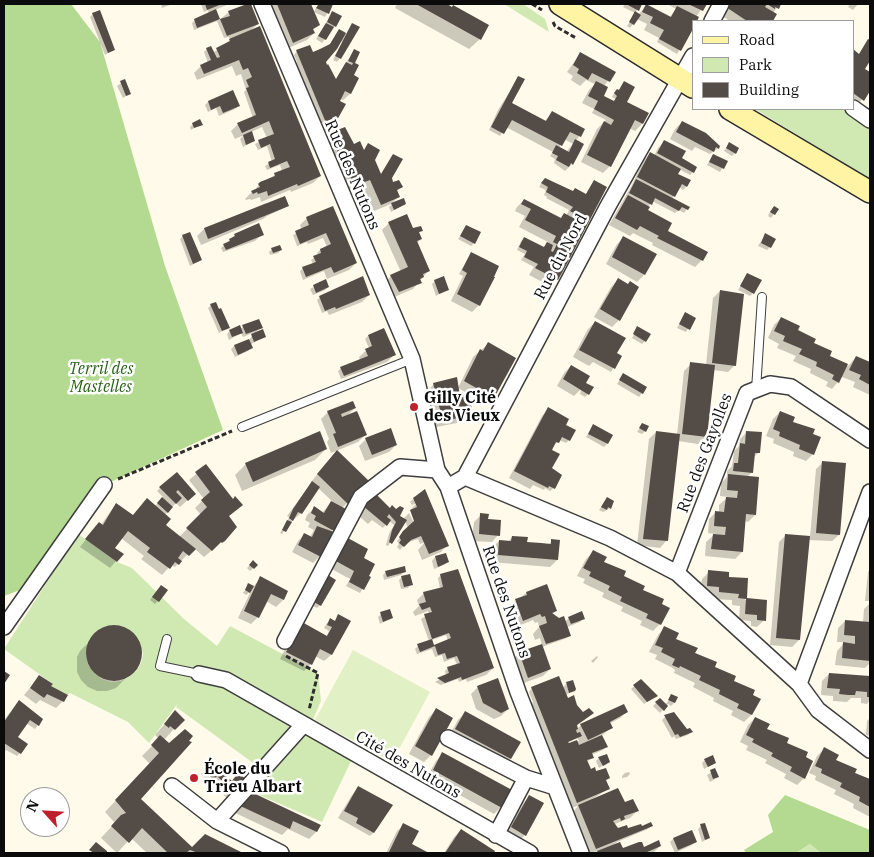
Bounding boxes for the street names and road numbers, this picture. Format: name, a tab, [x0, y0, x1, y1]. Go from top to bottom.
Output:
street label: Rue des Nutons	[320, 117, 384, 233]
street label: Rue du Nord	[530, 211, 592, 303]
street label: Rue des Gayolles	[673, 391, 737, 515]
street label: Rue des Nutons	[478, 543, 534, 661]
street label: Cité des Nutons	[352, 727, 464, 803]

